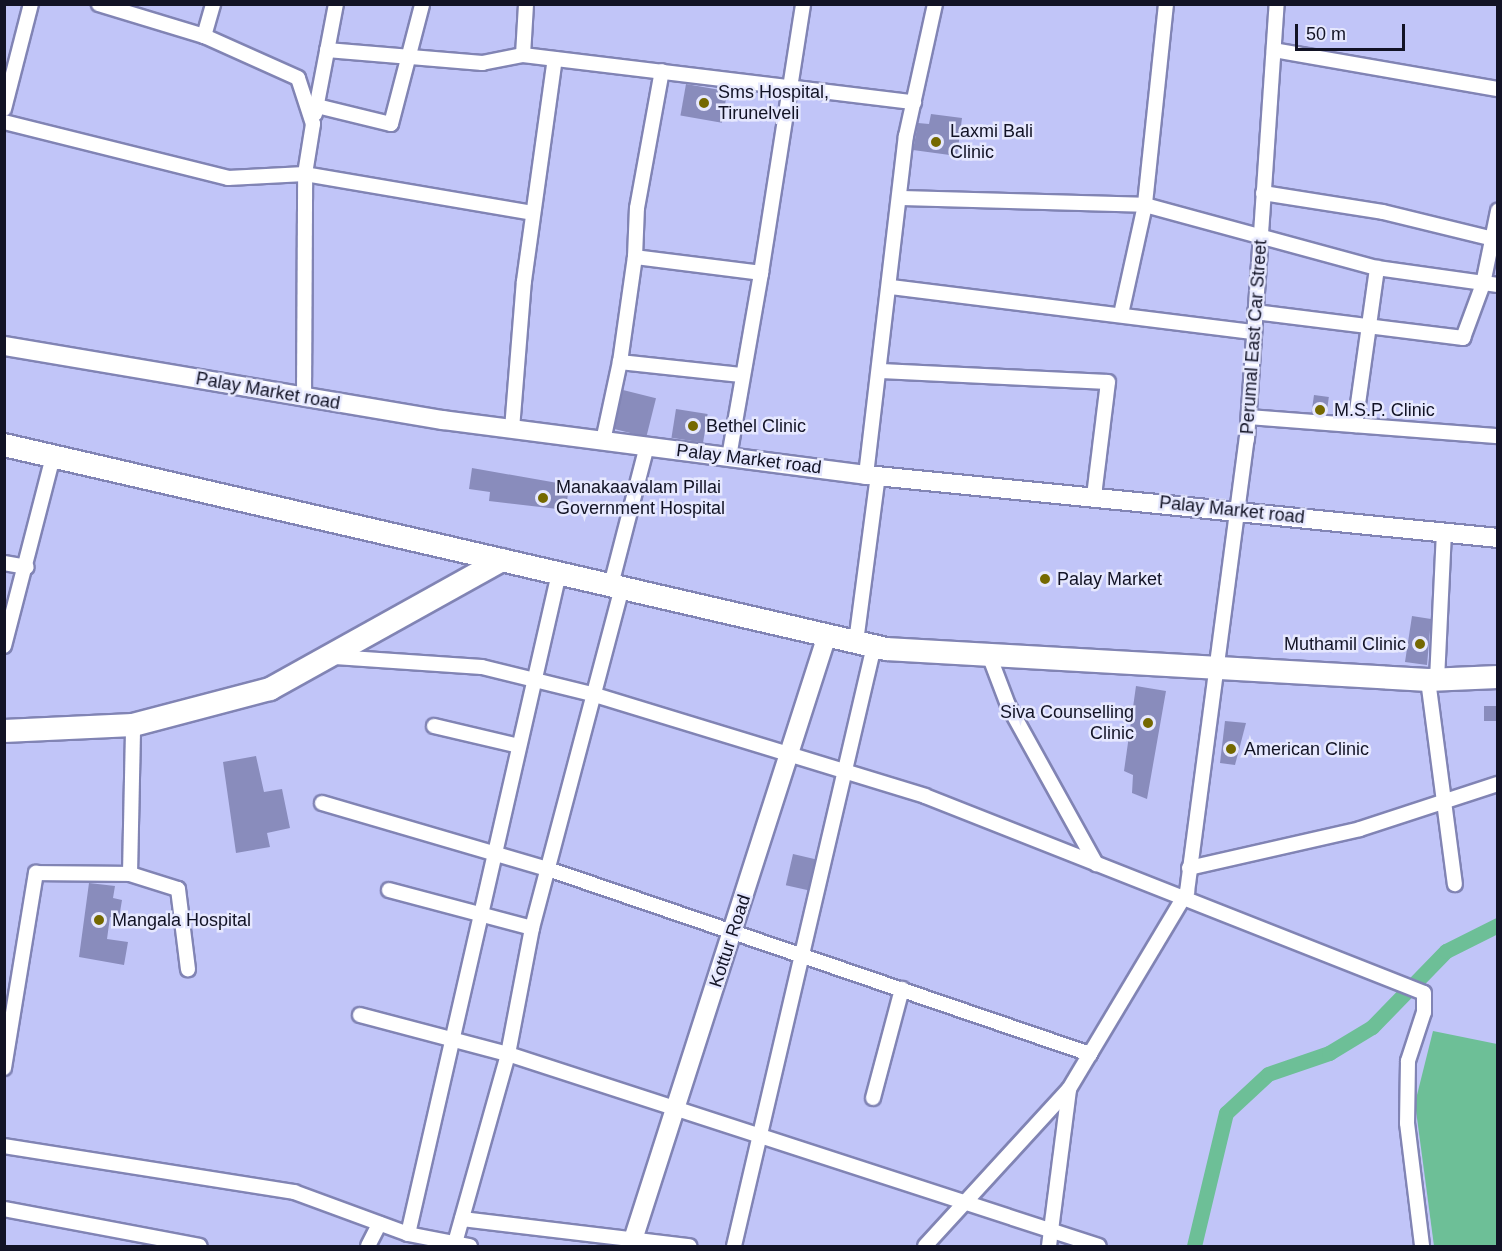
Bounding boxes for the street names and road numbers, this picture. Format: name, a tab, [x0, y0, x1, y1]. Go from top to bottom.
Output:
street label: Perumal East Car Street	[1236, 239, 1272, 435]
street label: Palay Market road	[194, 368, 342, 414]
street label: Palay Market road	[675, 439, 823, 479]
street label: Palay Market road	[1158, 492, 1306, 528]
street label: Kottur Road	[705, 892, 755, 990]

